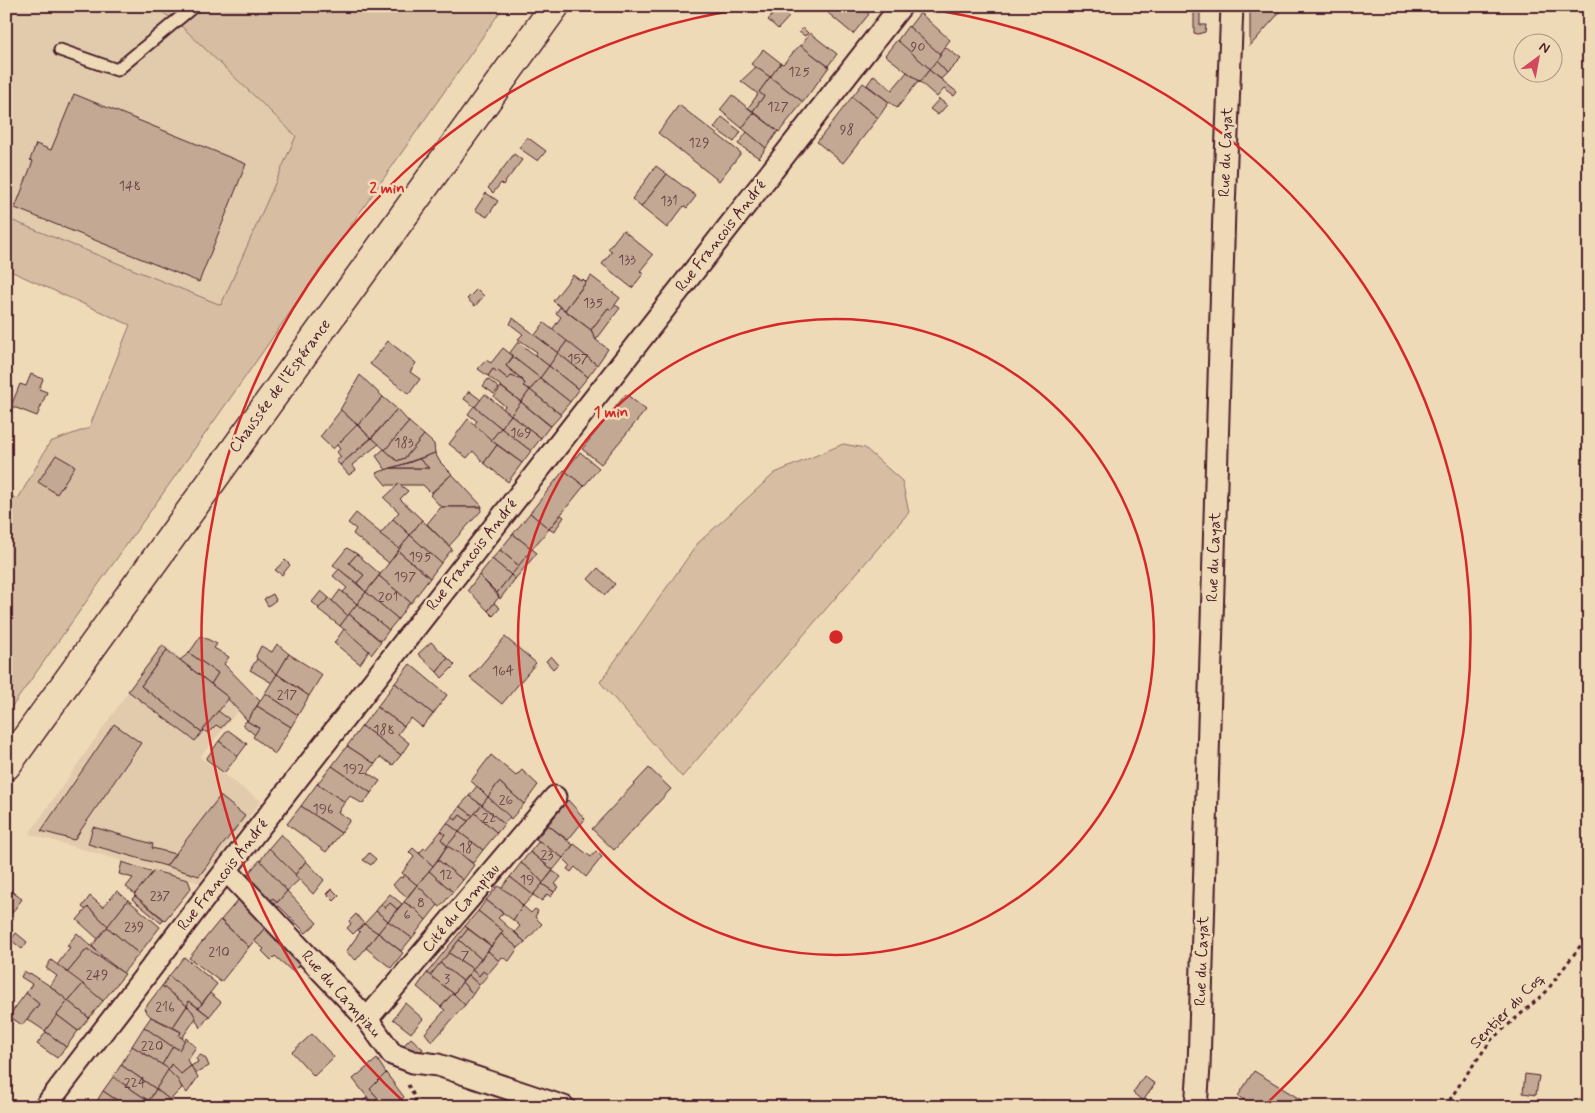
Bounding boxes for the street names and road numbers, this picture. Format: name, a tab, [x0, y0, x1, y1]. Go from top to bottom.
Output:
street label: Rue du Cayat	[1214, 106, 1238, 197]
street label: Rue Francois André	[671, 176, 771, 296]
street label: Chaussée de l'Espérance	[224, 315, 336, 457]
street label: Rue Francois André	[422, 495, 522, 615]
street label: Rue du Cayat	[1202, 511, 1226, 602]
street label: Rue Francois André	[173, 815, 273, 935]
street label: Cité du Campiau	[417, 859, 505, 957]
street label: Rue du Cayat	[1190, 915, 1214, 1006]
street label: Rue du Campiau	[296, 946, 386, 1042]
street label: Sentier du Coq	[1465, 968, 1549, 1054]

